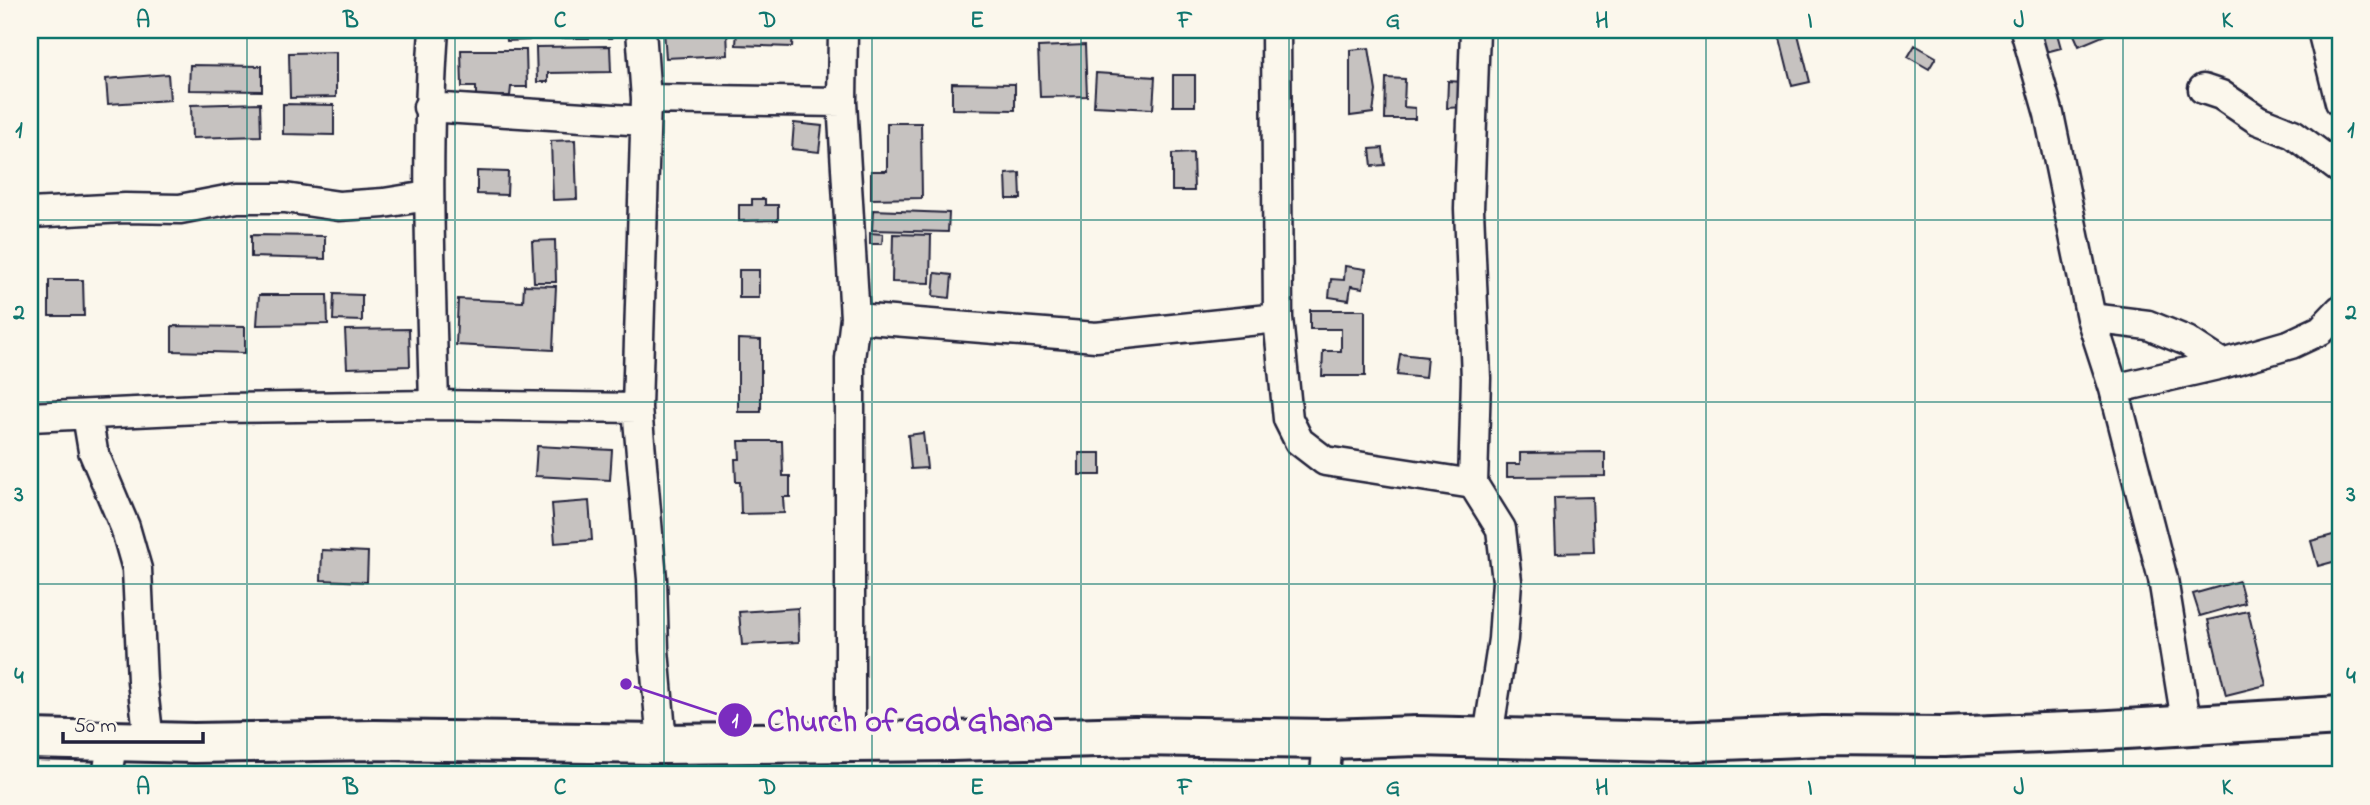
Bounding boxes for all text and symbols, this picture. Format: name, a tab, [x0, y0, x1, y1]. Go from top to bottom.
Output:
text: A	[136, 5, 150, 38]
text: B	[342, 5, 359, 38]
text: C	[554, 5, 567, 38]
text: D	[759, 5, 776, 38]
text: E	[970, 5, 984, 38]
text: F	[1177, 5, 1193, 38]
text: G	[1386, 5, 1400, 38]
text: H	[1595, 5, 1609, 38]
text: I	[1807, 5, 1813, 38]
text: J	[2013, 5, 2025, 38]
text: K	[2221, 5, 2233, 38]
text: 1	[15, 115, 23, 148]
text: 1	[2347, 115, 2355, 148]
text: 2	[12, 297, 25, 330]
text: 2	[2344, 297, 2357, 330]
text: 3	[13, 479, 24, 512]
text: 3	[2345, 479, 2356, 512]
text: 4	[14, 661, 24, 694]
text: 4	[2346, 661, 2356, 694]
callout: Church of God Ghana	[718, 694, 1067, 747]
scale bar	[63, 700, 203, 744]
text: Church of God Ghana	[767, 700, 1053, 747]
text: 1	[732, 707, 739, 737]
text: 50 m	[74, 712, 117, 742]
text: A	[136, 772, 150, 805]
text: B	[342, 772, 359, 805]
text: C	[554, 772, 567, 805]
text: D	[759, 772, 776, 805]
text: E	[970, 772, 984, 805]
text: F	[1177, 772, 1193, 805]
text: G	[1386, 772, 1400, 805]
text: H	[1595, 772, 1609, 805]
text: I	[1807, 772, 1813, 805]
text: J	[2013, 772, 2025, 805]
text: K	[2221, 772, 2233, 805]

